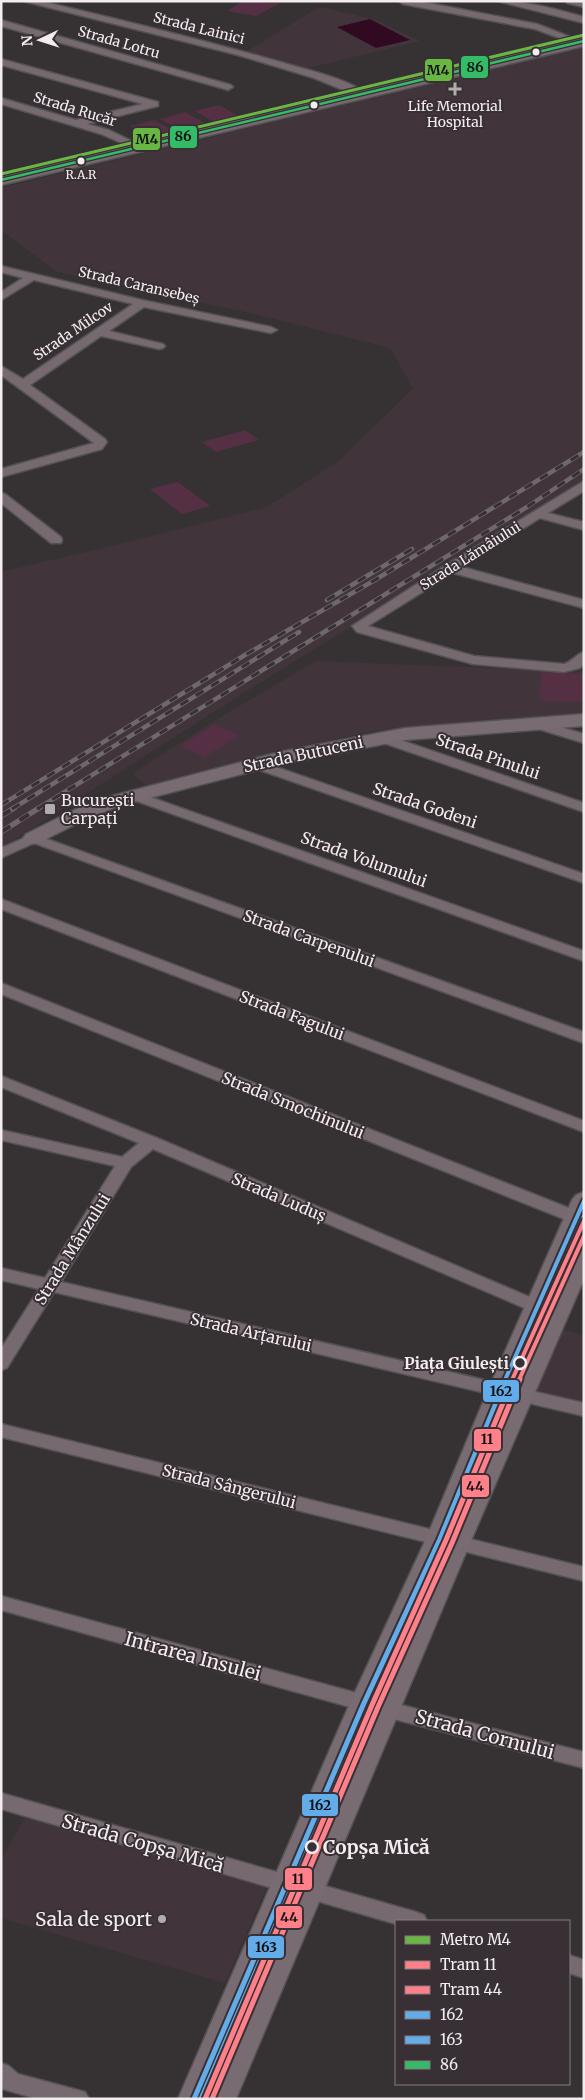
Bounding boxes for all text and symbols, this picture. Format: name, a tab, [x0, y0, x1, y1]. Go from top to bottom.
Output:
street label: Strada Lainici	[152, 8, 247, 48]
north arrow	[15, 15, 65, 65]
street label: Strada Lotru	[76, 22, 162, 62]
text: N	[18, 35, 36, 47]
unlabelled marker	[531, 47, 541, 57]
line badge: 86	[460, 55, 489, 79]
line badge: M4	[424, 58, 453, 82]
text: 86	[466, 58, 484, 76]
text: M4	[427, 61, 450, 79]
marker: Life Memorial Hospital	[448, 82, 462, 96]
street label: Strada Rucăr	[31, 88, 119, 130]
place label: Life Memorial Hospital	[408, 97, 503, 131]
unlabelled marker	[309, 100, 319, 110]
line badge: 86	[169, 125, 198, 149]
line badge: M4	[132, 127, 161, 151]
text: 86	[174, 127, 192, 145]
text: M4	[136, 130, 159, 148]
marker: R.A.R	[76, 156, 86, 166]
place label: R.A.R	[66, 167, 97, 182]
street label: Strada Caransebeș	[77, 262, 201, 308]
street label: Strada Milcov	[30, 297, 117, 364]
street label: Strada Lămâiului	[416, 518, 524, 594]
street label: Strada Pinului	[433, 729, 543, 783]
street label: Strada Butuceni	[241, 731, 365, 777]
street label: Strada Godeni	[370, 778, 480, 832]
place label: București Carpați	[61, 790, 134, 829]
marker: București Carpați	[43, 802, 57, 816]
street label: Strada Volumului	[298, 827, 430, 891]
street label: Strada Carpenului	[240, 905, 378, 971]
street label: Strada Fagului	[237, 986, 347, 1044]
street label: Strada Smochinului	[219, 1067, 367, 1143]
street label: Strada Luduș	[228, 1168, 329, 1227]
street label: Strada Mânzului	[30, 1190, 114, 1308]
street label: Strada Arțarului	[188, 1308, 314, 1357]
place label: Piața Giulești	[404, 1353, 510, 1373]
marker: Piața Giulești	[513, 1356, 527, 1370]
line badge: 162	[482, 1379, 520, 1403]
text: 162	[490, 1382, 512, 1400]
line badge: 11	[473, 1428, 502, 1452]
text: 11	[481, 1430, 494, 1448]
street label: Strada Sângerului	[160, 1460, 298, 1512]
line badge: 44	[461, 1474, 490, 1498]
text: 44	[466, 1477, 484, 1495]
street label: Intrarea Insulei	[122, 1626, 264, 1686]
street label: Strada Cornului	[413, 1704, 557, 1764]
line badge: 162	[301, 1793, 339, 1817]
text: 162	[309, 1796, 331, 1814]
street label: Strada Copșa Mică	[59, 1808, 227, 1879]
place label: Copșa Mică	[323, 1835, 430, 1860]
marker: Copșa Mică	[305, 1840, 319, 1854]
line badge: 11	[284, 1867, 313, 1891]
text: 11	[292, 1870, 305, 1888]
line badge: 44	[275, 1905, 303, 1929]
place label: Sala de sport	[35, 1907, 153, 1931]
text: 44	[280, 1908, 298, 1926]
marker: Sala de sport	[156, 1913, 168, 1925]
legend	[395, 1920, 570, 2085]
text: Metro M4	[440, 1930, 511, 1949]
line badge: 163	[247, 1935, 285, 1959]
text: 163	[255, 1938, 277, 1956]
text: Tram 11	[440, 1955, 497, 1974]
text: Tram 44	[440, 1980, 502, 1999]
text: 162	[440, 2005, 464, 2024]
text: 163	[440, 2030, 463, 2049]
text: 86	[440, 2055, 458, 2074]

